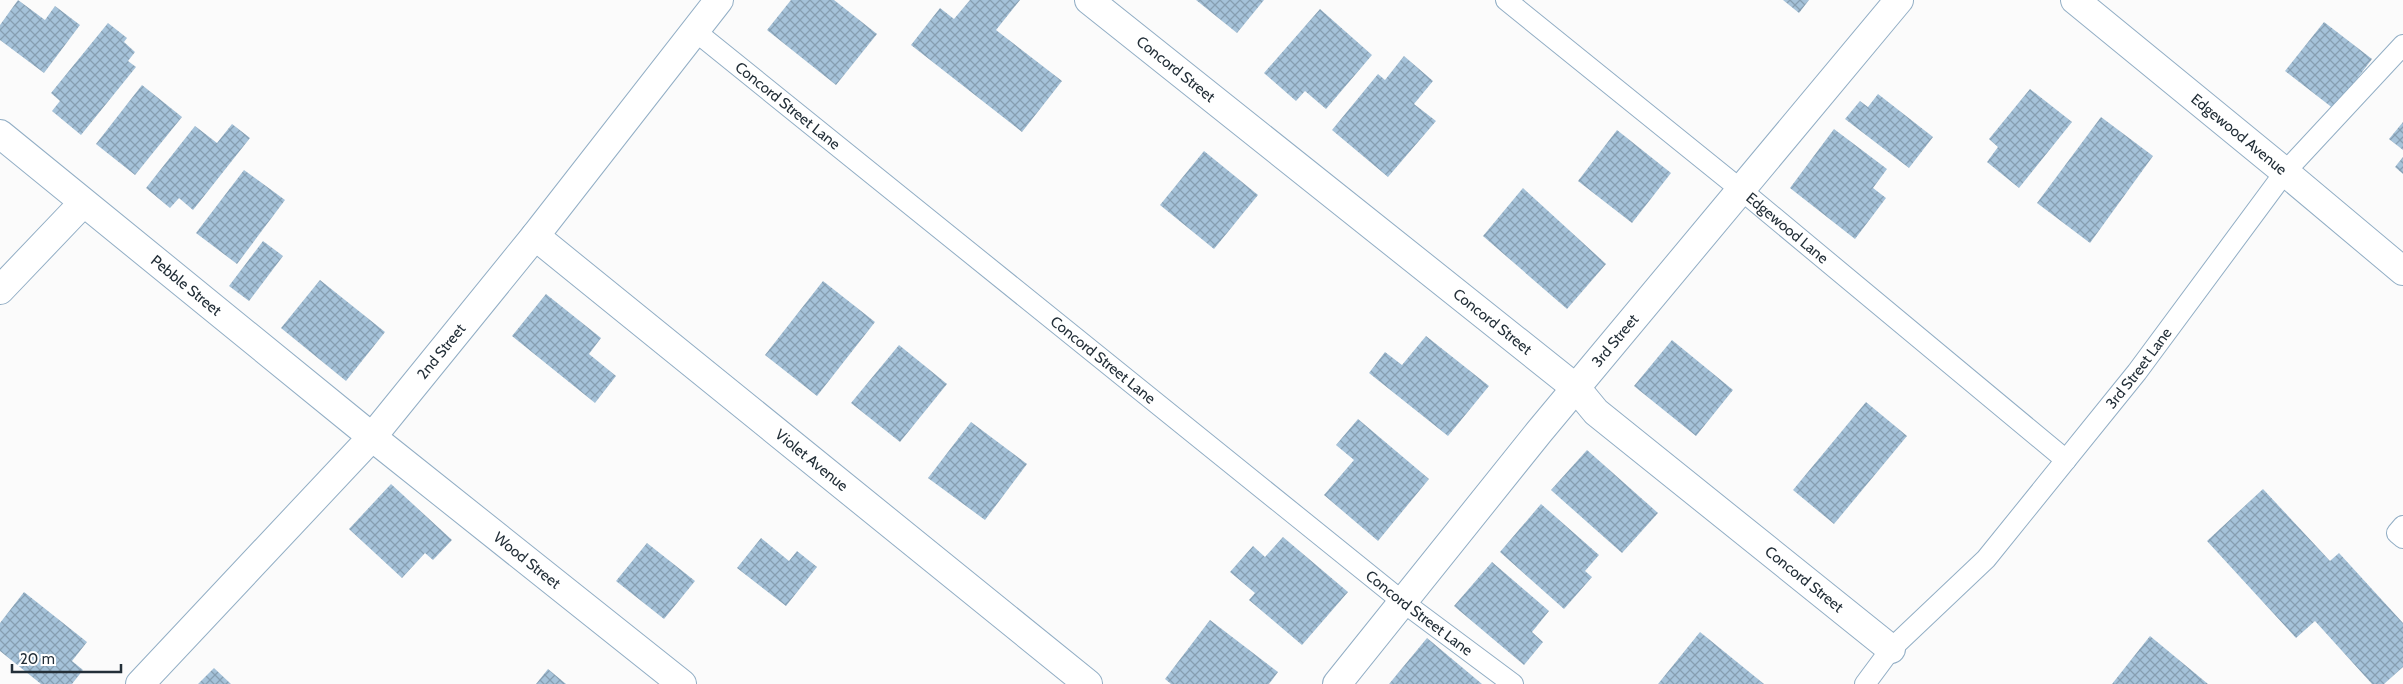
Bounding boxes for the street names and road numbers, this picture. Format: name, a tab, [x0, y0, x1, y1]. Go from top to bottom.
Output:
street label: Concord Street	[1133, 32, 1219, 106]
street label: Concord Street Lane	[732, 58, 844, 154]
street label: Edgewood Avenue	[2188, 90, 2291, 179]
street label: Edgewood Lane	[1742, 189, 1832, 268]
street label: Pebble Street	[147, 251, 225, 320]
street label: Concord Street	[1450, 285, 1535, 358]
street label: 3rd Street	[1588, 311, 1642, 371]
street label: Concord Street Lane	[1047, 312, 1159, 408]
street label: 2nd Street	[413, 320, 469, 383]
street label: 3rd Street Lane	[2102, 324, 2176, 412]
street label: Violet Avenue	[772, 425, 852, 495]
street label: Wood Street	[490, 528, 564, 593]
street label: Concord Street	[1761, 542, 1847, 616]
street label: Concord Street Lane	[1362, 566, 1476, 660]

